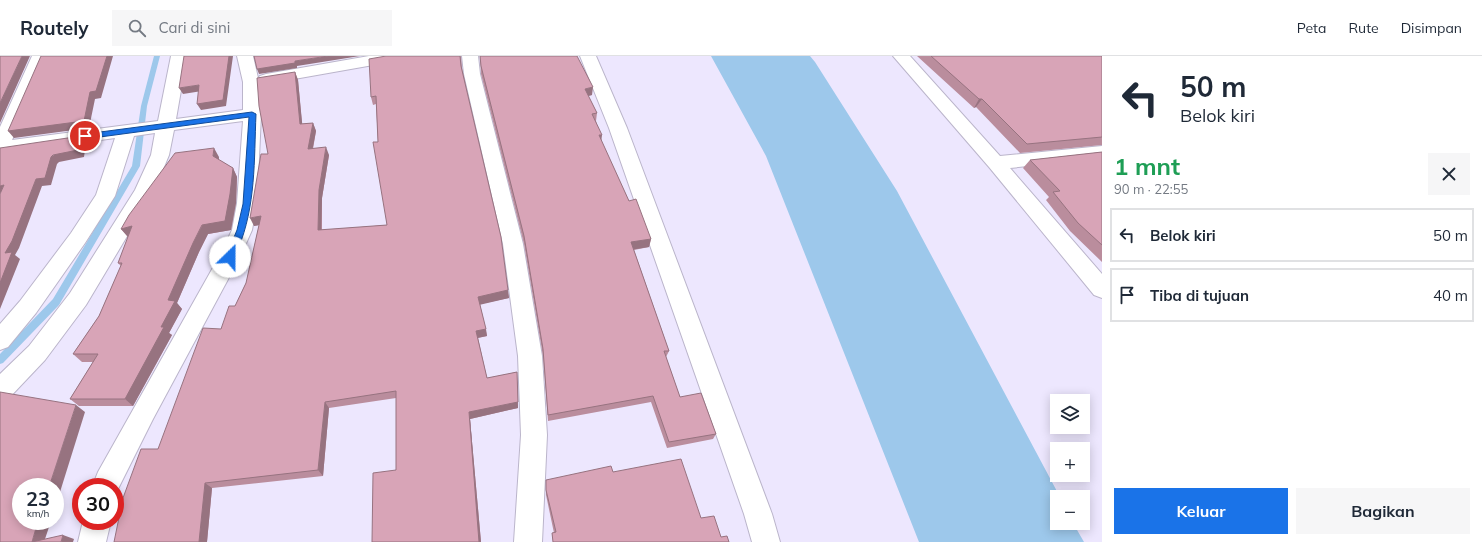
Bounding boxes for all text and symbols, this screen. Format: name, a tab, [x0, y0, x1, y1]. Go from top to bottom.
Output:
search box	[112, 10, 392, 46]
text: Routely	[20, 16, 88, 40]
icon: search	[126, 17, 148, 39]
text: Cari di sini	[158, 18, 230, 37]
text: Peta	[1297, 19, 1326, 37]
text: Rute	[1348, 19, 1379, 37]
text: Disimpan	[1401, 19, 1462, 37]
text: 50 m	[1180, 69, 1246, 104]
icon: left	[1114, 72, 1166, 124]
text: Belok kiri	[1180, 104, 1255, 127]
pin	[68, 119, 102, 153]
icon: arrive	[74, 125, 96, 147]
text: 1 mnt	[1114, 151, 1180, 181]
button: close	[1428, 153, 1470, 195]
text: 90 m · 22:55	[1114, 181, 1188, 197]
icon: left	[1116, 224, 1138, 246]
text: Belok kiri	[1150, 226, 1216, 245]
text: 50 m	[1433, 226, 1468, 245]
position arrow	[209, 236, 251, 278]
icon: arrive	[1116, 284, 1138, 306]
text: Tiba di tujuan	[1150, 286, 1249, 305]
text: 40 m	[1433, 286, 1468, 305]
map controls	[1050, 394, 1090, 530]
button: layers	[1050, 394, 1090, 434]
button: +	[1050, 442, 1090, 482]
speed limit sign: 30	[72, 478, 124, 530]
text: 23	[26, 486, 50, 511]
button: Keluar	[1114, 488, 1288, 534]
button: Bagikan	[1296, 488, 1470, 534]
button: −	[1050, 490, 1090, 530]
text: km/h	[27, 507, 49, 520]

